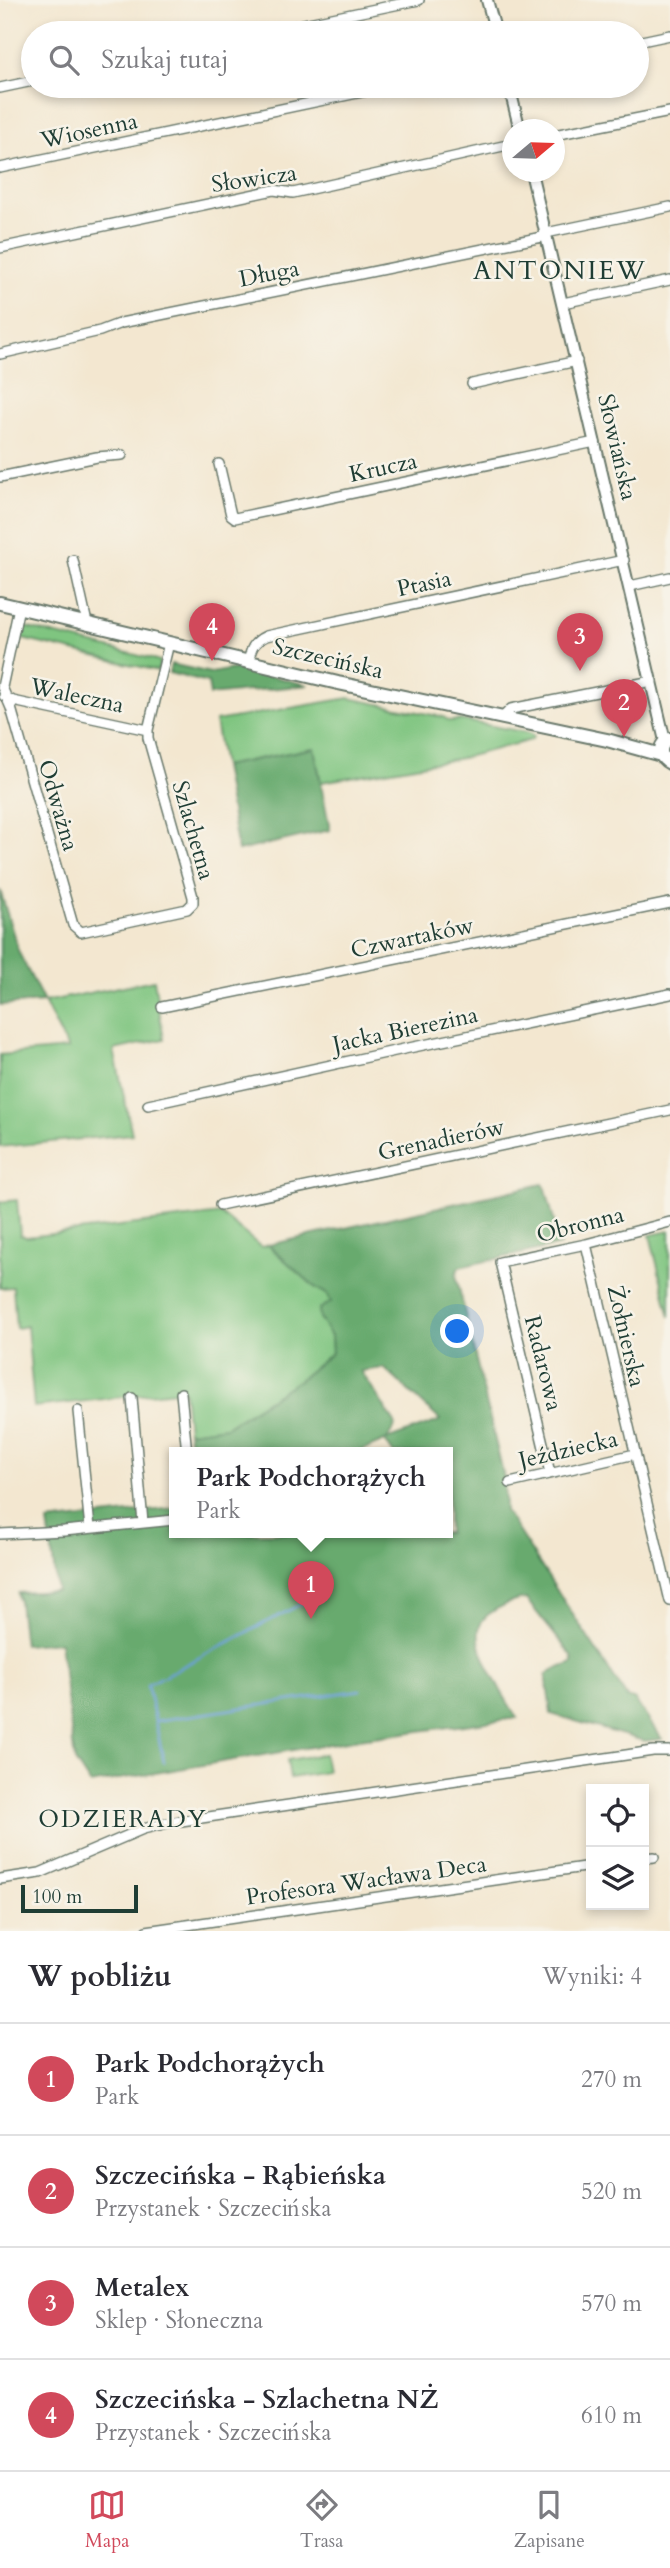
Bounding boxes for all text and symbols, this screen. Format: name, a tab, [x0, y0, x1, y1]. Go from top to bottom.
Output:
search box	[21, 21, 649, 98]
icon: search	[45, 41, 83, 79]
text: Szukaj tutaj	[101, 42, 229, 77]
street label: Wiosenna	[37, 105, 141, 156]
north arrow	[502, 119, 565, 182]
street label: Słowicza	[209, 157, 299, 200]
street label: Długa	[236, 252, 302, 294]
district label: ANTONIEW	[473, 253, 647, 288]
street label: Słowiańska	[590, 391, 645, 503]
street label: Krucza	[346, 445, 420, 490]
street label: Ptasia	[394, 563, 454, 604]
pin: 4	[189, 603, 235, 661]
pin: 3	[557, 613, 603, 671]
street label: Szczecińska	[269, 631, 386, 686]
street label: Waleczna	[26, 670, 127, 721]
pin: 2	[601, 679, 647, 737]
street label: Odważna	[31, 756, 86, 855]
street label: Szlachetna	[165, 777, 222, 883]
street label: Czwartaków	[348, 909, 477, 966]
street label: Jacka Bierezina	[327, 999, 481, 1061]
street label: Grenadierów	[375, 1111, 508, 1168]
street label: Obronna	[533, 1199, 627, 1250]
street label: Żołnierska	[600, 1282, 653, 1390]
street label: Radarowa	[517, 1312, 570, 1414]
your location	[440, 1314, 474, 1348]
street label: Jeździecka	[513, 1423, 621, 1477]
popup	[169, 1447, 453, 1538]
text: Park Podchorążych	[196, 1460, 426, 1495]
text: Park	[196, 1495, 240, 1526]
pin: 1	[288, 1561, 334, 1619]
map controls	[586, 1784, 649, 1910]
button: locate	[586, 1784, 649, 1847]
district label: ODZIERADY	[38, 1803, 208, 1836]
button: layers	[586, 1847, 649, 1910]
street label: Profesora Wacława Deca	[244, 1848, 488, 1913]
scale bar	[21, 1882, 138, 1914]
text: 100 m	[32, 1884, 82, 1910]
text: W pobliżu	[28, 1956, 172, 1997]
text: Wyniki: 4	[542, 1961, 642, 1992]
text: Park Podchorążych	[95, 2046, 325, 2081]
text: 1	[45, 2064, 57, 2095]
text: 270 m	[581, 2064, 642, 2095]
text: Park	[95, 2081, 139, 2112]
text: Szczecińska - Rąbieńska	[95, 2158, 386, 2193]
text: 2	[45, 2176, 57, 2207]
text: 520 m	[581, 2176, 642, 2207]
text: Przystanek · Szczecińska	[95, 2193, 331, 2224]
text: Metalex	[95, 2270, 189, 2305]
text: 3	[45, 2288, 57, 2319]
text: 570 m	[581, 2288, 642, 2319]
text: Sklep · Słoneczna	[95, 2305, 263, 2336]
text: Szczecińska - Szlachetna NŻ	[95, 2382, 439, 2417]
text: 4	[45, 2400, 57, 2431]
text: 610 m	[581, 2400, 642, 2431]
text: Przystanek · Szczecińska	[95, 2417, 331, 2448]
tab: Mapa	[85, 2486, 130, 2554]
tab: Trasa	[300, 2486, 343, 2554]
tab: Zapisane	[514, 2486, 585, 2554]

